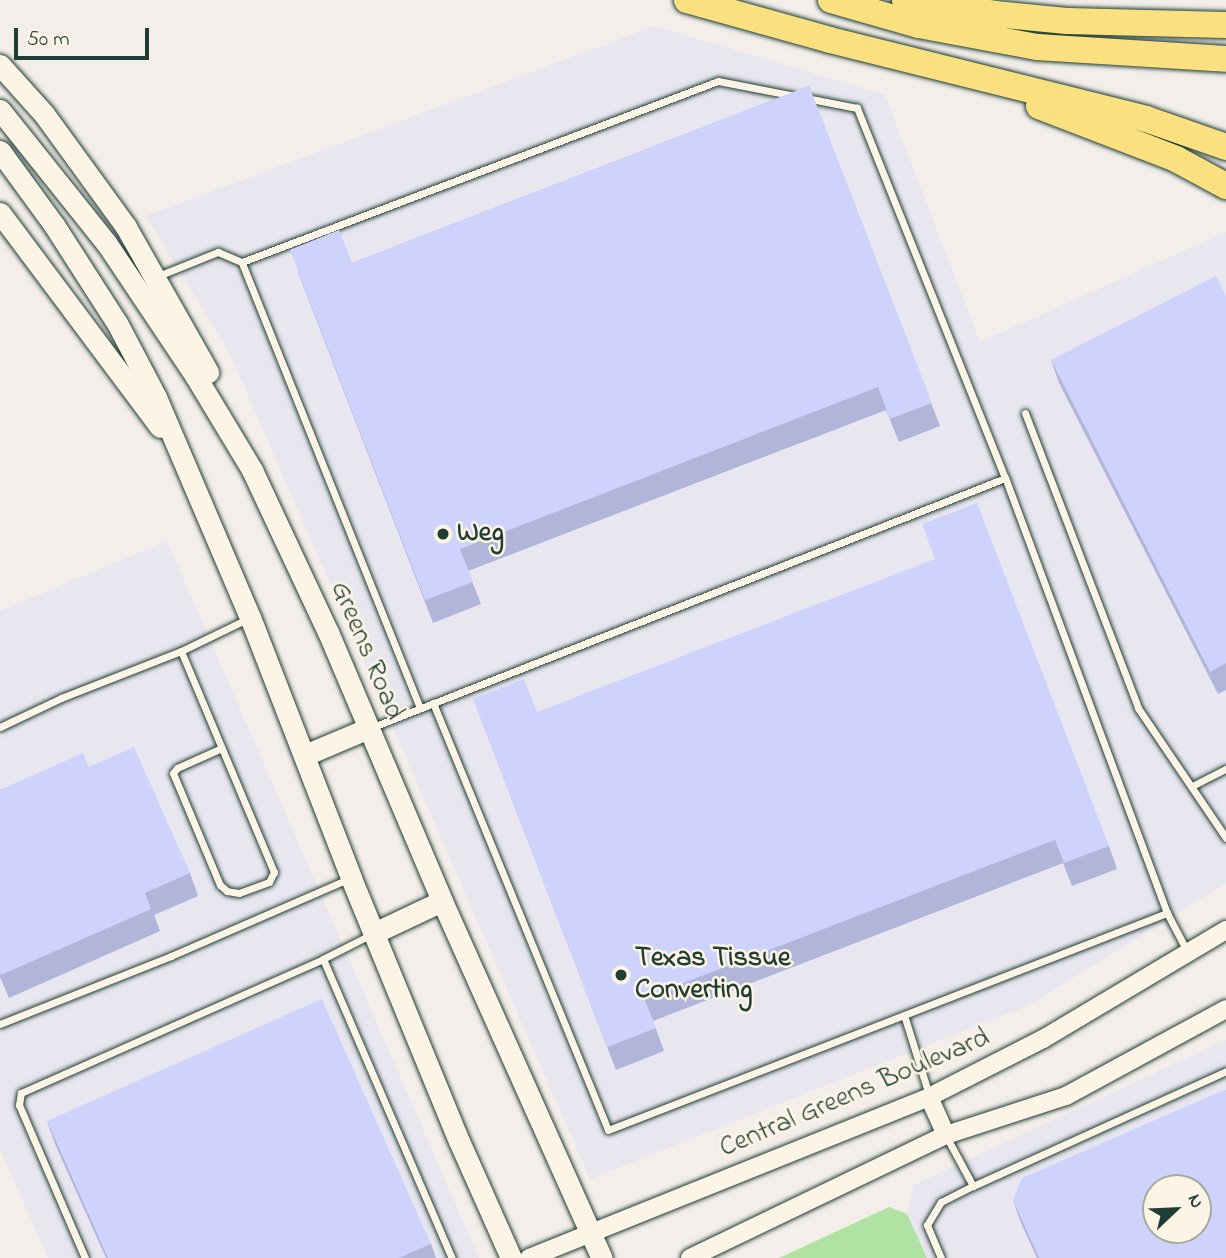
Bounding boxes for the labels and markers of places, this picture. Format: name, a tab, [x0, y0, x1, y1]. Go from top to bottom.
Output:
place label: Weg	[457, 517, 504, 551]
marker: Weg	[435, 526, 451, 542]
place label: Texas Tissue Converting	[635, 942, 791, 1008]
marker: Texas Tissue Converting	[613, 967, 629, 983]

